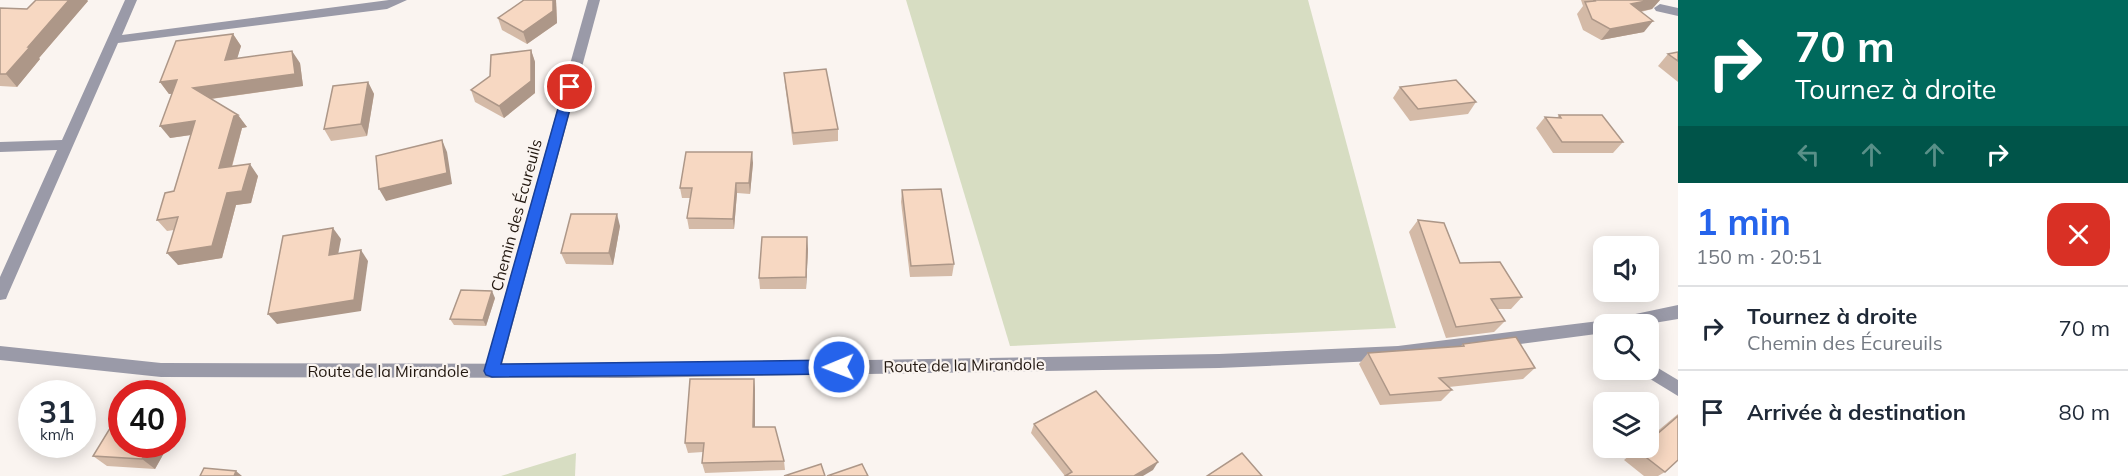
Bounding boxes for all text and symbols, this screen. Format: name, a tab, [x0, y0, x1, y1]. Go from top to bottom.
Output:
text: 70 m	[1795, 20, 1895, 73]
icon: right	[1696, 24, 1774, 102]
pin	[544, 61, 595, 112]
icon: arrive	[553, 70, 586, 103]
text: Tournez à droite	[1795, 72, 1996, 106]
street label: Chemin des Écureuils	[486, 137, 546, 293]
icon: left	[1792, 138, 1825, 171]
icon: ahead	[1855, 138, 1888, 171]
icon: ahead	[1918, 138, 1951, 171]
icon: right	[1981, 138, 2014, 171]
text: 1 min	[1696, 199, 1791, 244]
button: close	[2047, 203, 2110, 266]
map controls	[1593, 236, 1659, 458]
button: sound	[1593, 236, 1659, 302]
text: 150 m · 20:51	[1696, 244, 1822, 269]
text: Tournez à droite	[1747, 302, 1917, 330]
icon: right	[1696, 312, 1729, 345]
button: search	[1593, 314, 1659, 380]
text: 70 m	[2059, 314, 2110, 342]
text: Chemin des Écureuils	[1747, 330, 1943, 355]
position arrow	[807, 335, 871, 399]
street label: Route de la Mirandole	[883, 354, 1045, 376]
street label: Route de la Mirandole	[307, 361, 469, 381]
speed limit sign: 40	[108, 380, 186, 458]
button: layers	[1593, 392, 1659, 458]
text: 31	[39, 393, 75, 431]
icon: arrive	[1696, 396, 1729, 429]
text: Arrivée à destination	[1747, 398, 1966, 426]
text: 80 m	[2059, 398, 2110, 426]
text: km/h	[40, 425, 74, 444]

